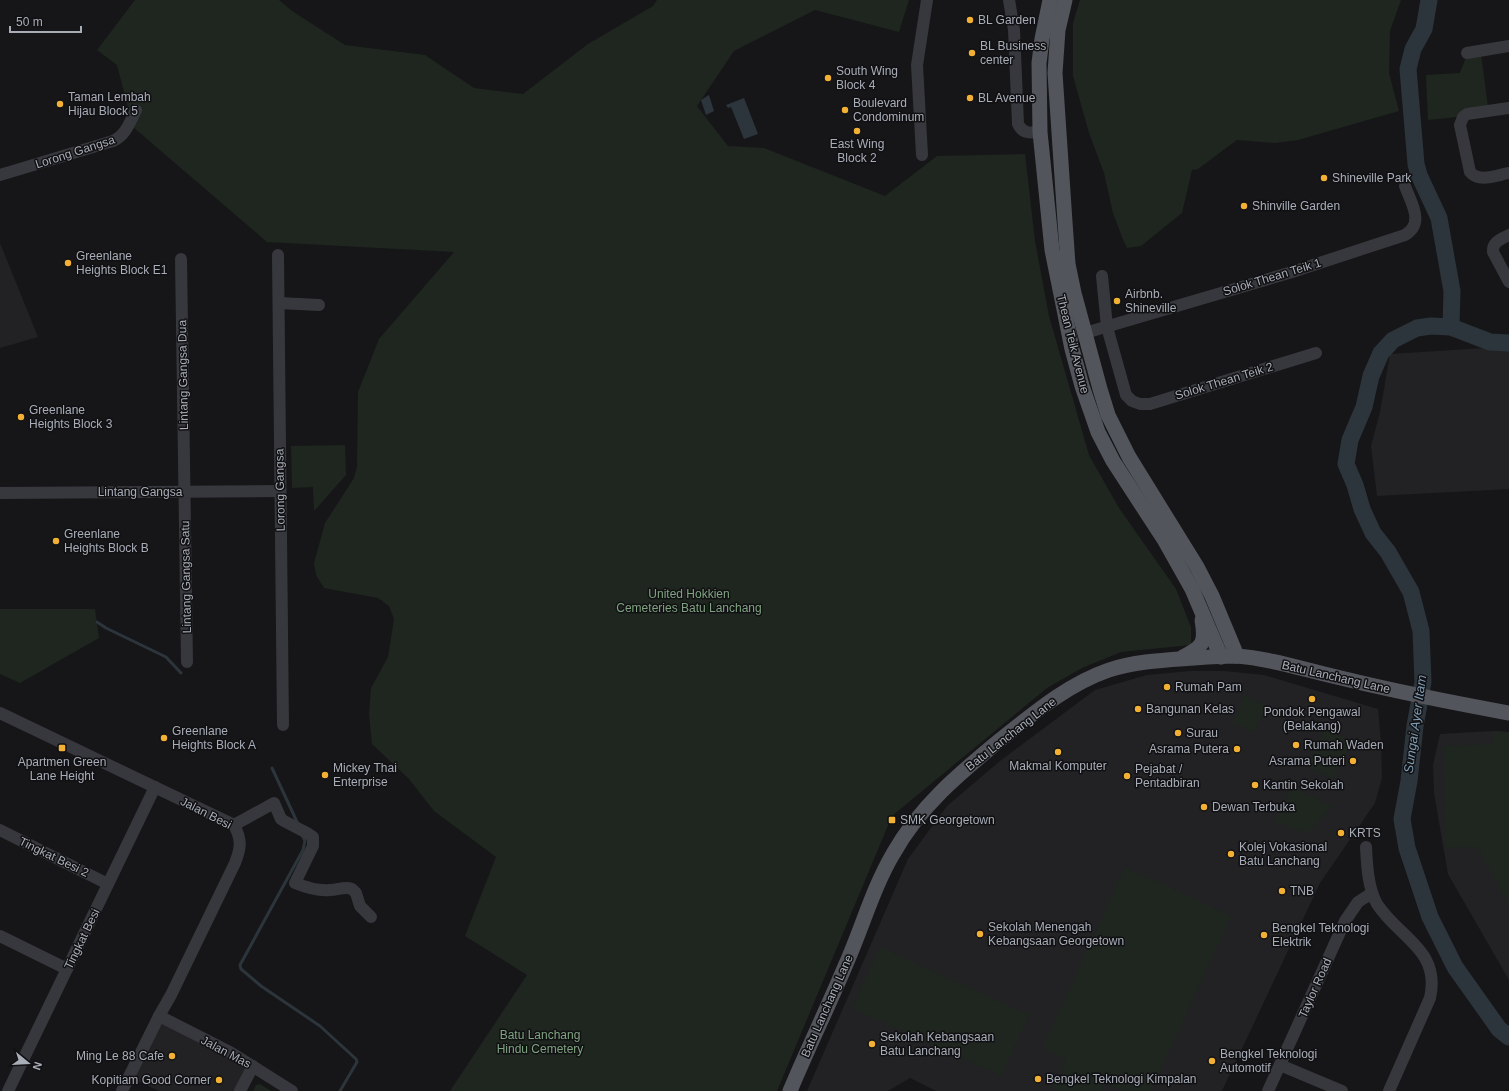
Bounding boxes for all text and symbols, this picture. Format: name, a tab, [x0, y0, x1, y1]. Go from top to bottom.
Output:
scale bar	[10, 8, 81, 34]
place label: BL Garden	[978, 13, 1036, 27]
text: 50 m	[16, 15, 43, 29]
marker: BL Garden	[965, 15, 975, 25]
place label: BL Business center	[980, 39, 1046, 67]
marker: BL Business center	[967, 48, 977, 58]
place label: South Wing Block 4	[836, 64, 898, 92]
marker: South Wing Block 4	[823, 73, 833, 83]
place label: Taman Lembah Hijau Block 5	[68, 90, 151, 118]
place label: BL Avenue	[978, 91, 1036, 105]
marker: BL Avenue	[965, 93, 975, 103]
place label: Boulevard Condominum	[853, 96, 924, 124]
marker: Taman Lembah Hijau Block 5	[55, 99, 65, 109]
marker: Boulevard Condominum	[840, 105, 850, 115]
marker: East Wing Block 2	[852, 126, 862, 136]
street label: Lorong Gangsa	[33, 132, 117, 171]
place label: East Wing Block 2	[830, 137, 884, 165]
place label: Shineville Park	[1332, 171, 1412, 185]
marker: Shineville Park	[1319, 173, 1329, 183]
place label: Shinville Garden	[1252, 199, 1340, 213]
marker: Shinville Garden	[1239, 201, 1249, 211]
place label: Greenlane Heights Block E1	[76, 249, 168, 277]
street label: Solok Thean Teik 1	[1221, 255, 1323, 299]
marker: Greenlane Heights Block E1	[63, 258, 73, 268]
place label: Airbnb. Shineville	[1125, 287, 1177, 315]
street label: Thean Teik Avenue	[1054, 293, 1092, 395]
marker: Airbnb. Shineville	[1112, 296, 1122, 306]
street label: Lintang Gangsa Dua	[175, 320, 191, 430]
street label: Solok Thean Teik 2	[1173, 359, 1275, 403]
place label: Greenlane Heights Block 3	[29, 403, 113, 431]
marker: Greenlane Heights Block 3	[16, 412, 26, 422]
street label: Lorong Gangsa	[272, 448, 288, 531]
street label: Lintang Gangsa	[98, 485, 183, 499]
street label: Lintang Gangsa Satu	[178, 521, 194, 633]
place label: Greenlane Heights Block B	[64, 527, 149, 555]
marker: Greenlane Heights Block B	[51, 536, 61, 546]
park label: United Hokkien Cemeteries Batu Lanchang	[616, 587, 762, 615]
street label: Batu Lanchang Lane	[1280, 658, 1392, 696]
water label: Sungai Ayer Itam	[1401, 674, 1429, 774]
place label: Rumah Pam	[1175, 680, 1242, 694]
marker: Rumah Pam	[1162, 682, 1172, 692]
street label: Batu Lanchang Lane	[963, 694, 1059, 774]
marker: Pondok Pengawal (Belakang)	[1307, 694, 1317, 704]
place label: Bangunan Kelas	[1146, 702, 1234, 716]
marker: Bangunan Kelas	[1133, 704, 1143, 714]
place label: Pondok Pengawal (Belakang)	[1264, 705, 1360, 733]
place label: Greenlane Heights Block A	[172, 724, 256, 752]
place label: Surau	[1186, 726, 1218, 740]
marker: Surau	[1173, 728, 1183, 738]
marker: Greenlane Heights Block A	[159, 733, 169, 743]
place label: Rumah Waden	[1304, 738, 1384, 752]
marker: Rumah Waden	[1291, 740, 1301, 750]
place label: Asrama Putera	[1149, 742, 1229, 756]
marker: Apartmen Green Lane Height	[57, 743, 67, 753]
marker: Asrama Putera	[1232, 744, 1242, 754]
marker: Makmal Komputer	[1053, 747, 1063, 757]
place label: Asrama Puteri	[1269, 754, 1345, 768]
place label: Apartmen Green Lane Height	[18, 755, 106, 783]
marker: Asrama Puteri	[1348, 756, 1358, 766]
place label: Makmal Komputer	[1009, 759, 1107, 773]
place label: Mickey Thai Enterprise	[333, 761, 397, 789]
place label: Pejabat / Pentadbiran	[1135, 762, 1200, 790]
marker: Mickey Thai Enterprise	[320, 770, 330, 780]
marker: Pejabat / Pentadbiran	[1122, 771, 1132, 781]
place label: Kantin Sekolah	[1263, 778, 1344, 792]
marker: Kantin Sekolah	[1250, 780, 1260, 790]
street label: Jalan Besi	[178, 794, 234, 832]
place label: Dewan Terbuka	[1212, 800, 1295, 814]
marker: Dewan Terbuka	[1199, 802, 1209, 812]
place label: SMK Georgetown	[900, 813, 995, 827]
marker: SMK Georgetown	[887, 815, 897, 825]
place label: KRTS	[1349, 826, 1381, 840]
marker: KRTS	[1336, 828, 1346, 838]
street label: Tingkat Besi 2	[17, 834, 91, 880]
place label: Kolej Vokasional Batu Lanchang	[1239, 840, 1327, 868]
marker: Kolej Vokasional Batu Lanchang	[1226, 849, 1236, 859]
place label: TNB	[1290, 884, 1314, 898]
marker: TNB	[1277, 886, 1287, 896]
street label: Tingkat Besi	[61, 906, 103, 972]
place label: Sekolah Menengah Kebangsaan Georgetown	[988, 920, 1124, 948]
place label: Bengkel Teknologi Elektrik	[1272, 921, 1369, 949]
marker: Sekolah Menengah Kebangsaan Georgetown	[975, 929, 985, 939]
marker: Bengkel Teknologi Elektrik	[1259, 930, 1269, 940]
street label: Batu Lanchang Lane	[798, 952, 856, 1059]
street label: Taylor Road	[1296, 956, 1334, 1020]
park label: Batu Lanchang Hindu Cemetery	[497, 1028, 583, 1056]
place label: Sekolah Kebangsaan Batu Lanchang	[880, 1030, 994, 1058]
street label: Jalan Mas	[199, 1033, 253, 1071]
marker: Sekolah Kebangsaan Batu Lanchang	[867, 1039, 877, 1049]
north arrow	[8, 1043, 48, 1083]
place label: Bengkel Teknologi Automotif	[1220, 1047, 1317, 1075]
place label: Ming Le 88 Cafe	[76, 1049, 164, 1063]
marker: Ming Le 88 Cafe	[167, 1051, 177, 1061]
marker: Bengkel Teknologi Automotif	[1207, 1056, 1217, 1066]
text: N	[31, 1060, 44, 1072]
place label: Bengkel Teknologi Kimpalan	[1046, 1072, 1197, 1086]
place label: Kopitiam Good Corner	[92, 1073, 211, 1087]
marker: Bengkel Teknologi Kimpalan	[1033, 1074, 1043, 1084]
marker: Kopitiam Good Corner	[214, 1075, 224, 1085]

